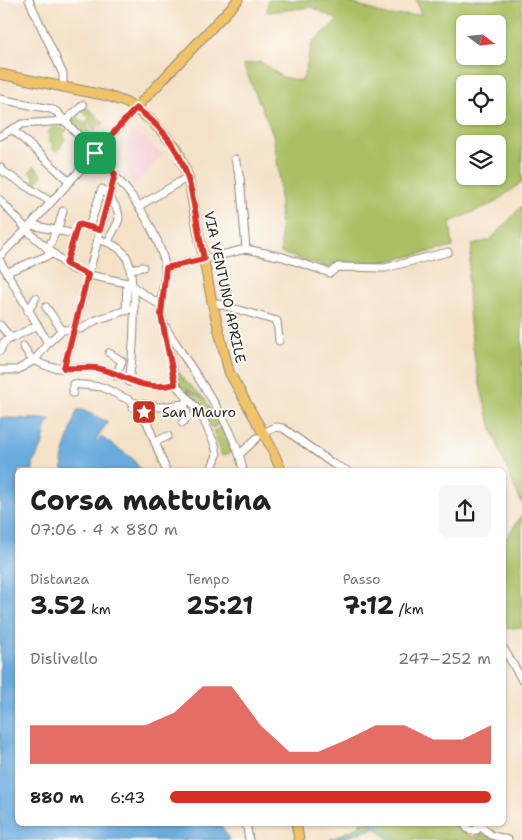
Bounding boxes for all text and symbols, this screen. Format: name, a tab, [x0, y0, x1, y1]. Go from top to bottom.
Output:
north arrow	[456, 15, 506, 65]
map controls	[456, 15, 506, 185]
button: locate	[456, 75, 506, 125]
pin	[74, 132, 116, 174]
button: layers	[456, 135, 506, 185]
icon: arrive	[81, 139, 109, 167]
street label: VIA VENTUNO APRILE	[200, 209, 250, 365]
place icon: San Mauro	[131, 399, 157, 425]
place label: San Mauro	[162, 403, 236, 421]
text: Corsa mattutina	[30, 481, 271, 519]
button: share	[439, 485, 491, 537]
text: 07:06 · 4 × 880 m	[30, 519, 178, 540]
text: Distanza	[30, 570, 89, 588]
text: Tempo	[186, 570, 229, 588]
text: Passo	[343, 570, 381, 588]
text: 3.52	[30, 588, 86, 622]
text: 25:21	[186, 588, 254, 622]
text: 7:12	[343, 588, 394, 622]
text: km	[86, 600, 111, 618]
text: /km	[394, 600, 424, 618]
text: Dislivello	[30, 648, 98, 669]
text: 247–252 m	[398, 648, 491, 669]
text: 880 m	[30, 787, 84, 808]
text: 6:43	[110, 787, 145, 808]

